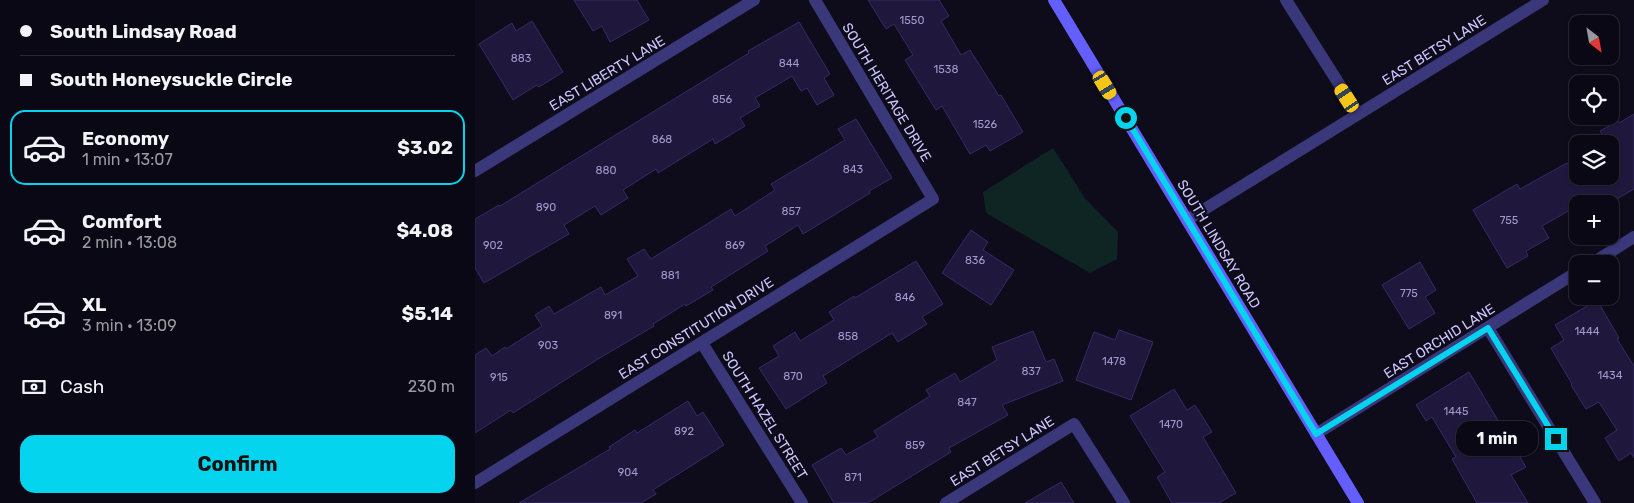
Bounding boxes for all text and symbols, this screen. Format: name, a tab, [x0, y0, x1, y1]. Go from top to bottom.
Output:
street label: EAST BETSY LANE	[1379, 12, 1489, 89]
house number: 1550	[900, 14, 924, 27]
north arrow	[1569, 15, 1619, 65]
map controls	[1569, 15, 1619, 305]
text: South Lindsay Road	[50, 20, 237, 43]
street label: SOUTH HERITAGE DRIVE	[838, 20, 935, 165]
street label: EAST LIBERTY LANE	[546, 32, 668, 115]
house number: 883	[511, 52, 532, 65]
house number: 844	[779, 57, 799, 70]
house number: 1538	[934, 63, 958, 76]
text: South Honeysuckle Circle	[50, 68, 293, 91]
car	[1090, 68, 1119, 102]
button: locate	[1569, 75, 1619, 125]
car	[1332, 81, 1361, 115]
house number: 856	[712, 93, 732, 106]
route start	[1115, 107, 1137, 129]
house number: 1526	[973, 118, 998, 131]
icon: car	[22, 125, 67, 170]
text: Economy	[82, 127, 169, 150]
house number: 868	[652, 133, 672, 146]
button: layers	[1569, 135, 1619, 185]
text: $3.02	[397, 136, 453, 159]
text: 1 min · 13:07	[82, 150, 173, 169]
house number: 843	[843, 163, 864, 176]
house number: 880	[596, 164, 616, 177]
street label: SOUTH LINDSAY ROAD	[1173, 177, 1264, 312]
button: +	[1569, 195, 1619, 245]
house number: 890	[536, 201, 556, 214]
house number: 857	[781, 205, 801, 218]
icon: car	[22, 208, 67, 253]
text: Comfort	[82, 210, 162, 233]
house number: 755	[1500, 214, 1519, 227]
text: $4.08	[396, 219, 453, 242]
text: 2 min · 13:08	[82, 233, 177, 252]
house number: 902	[483, 239, 503, 252]
house number: 869	[725, 239, 745, 252]
house number: 836	[965, 254, 985, 267]
button: −	[1569, 255, 1619, 305]
house number: 881	[661, 269, 679, 282]
street label: EAST CONSTITUTION DRIVE	[616, 274, 777, 383]
house number: 775	[1400, 287, 1418, 300]
icon: car	[22, 291, 67, 336]
house number: 846	[895, 291, 916, 304]
text: XL	[82, 293, 106, 316]
street label: EAST ORCHID LANE	[1381, 300, 1498, 383]
text: $5.14	[402, 302, 453, 325]
house number: 891	[604, 309, 622, 322]
text: 3 min · 13:09	[82, 316, 177, 335]
house number: 1444	[1574, 325, 1600, 338]
house number: 858	[838, 330, 858, 343]
house number: 903	[538, 339, 558, 352]
street label: SOUTH HAZEL STREET	[718, 348, 811, 482]
house number: 1478	[1102, 355, 1126, 368]
house number: 837	[1021, 365, 1041, 378]
house number: 1434	[1598, 369, 1623, 382]
house number: 870	[783, 370, 803, 383]
house number: 915	[490, 371, 508, 384]
icon: cash	[20, 373, 48, 401]
text: Cash	[60, 375, 104, 398]
text: 230 m	[408, 377, 455, 396]
house number: 847	[957, 396, 977, 409]
house number: 1445	[1444, 405, 1469, 418]
street label: EAST BETSY LANE	[947, 413, 1057, 490]
house number: 1470	[1159, 418, 1183, 431]
callout: 1 min	[1456, 422, 1539, 456]
house number: 892	[674, 425, 694, 438]
route end	[1545, 428, 1567, 450]
text: 1 min	[1477, 429, 1517, 448]
button: Confirm	[20, 435, 455, 493]
house number: 859	[905, 439, 925, 452]
house number: 904	[618, 466, 638, 479]
house number: 871	[844, 471, 862, 484]

